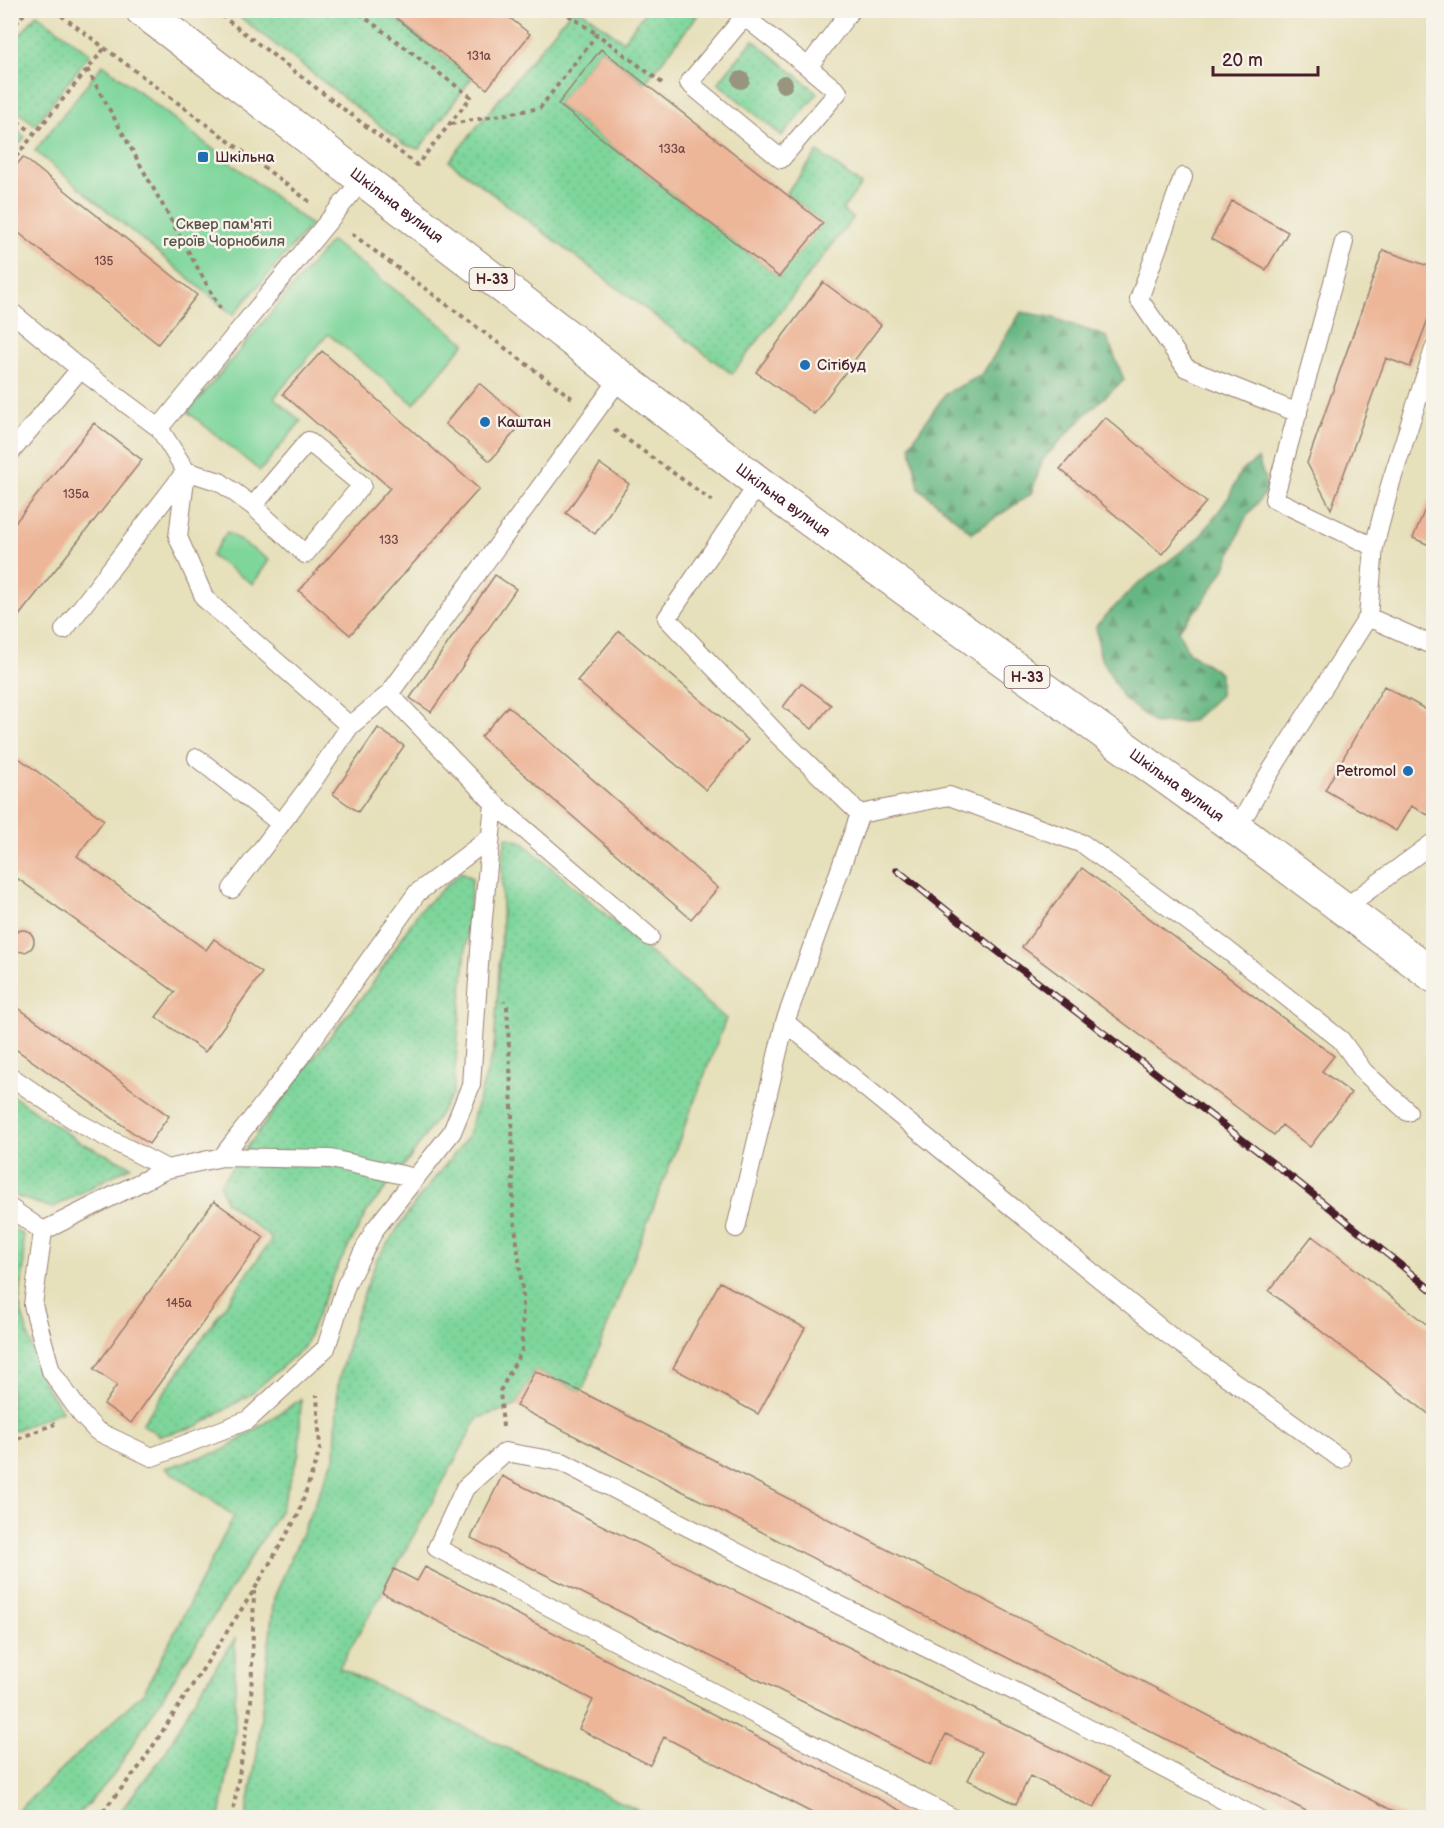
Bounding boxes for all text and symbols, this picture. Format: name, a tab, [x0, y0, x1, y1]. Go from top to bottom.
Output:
scale bar	[1213, 39, 1318, 77]
house number: 131а	[467, 49, 491, 64]
text: 20 m	[1222, 50, 1263, 71]
house number: 133а	[659, 142, 685, 157]
place label: Шкільна	[215, 148, 275, 167]
marker: Шкільна	[196, 150, 210, 164]
street label: Шкільна вулиця	[346, 164, 447, 247]
park label: Сквер пам'яті героїв Чорнобиля	[163, 215, 285, 251]
house number: 135	[95, 254, 114, 269]
road number: Н-33	[470, 268, 514, 290]
place label: Сітібуд	[817, 356, 866, 375]
marker: Сітібуд	[798, 358, 812, 372]
place label: Каштан	[497, 413, 551, 432]
marker: Каштан	[478, 415, 492, 429]
street label: Шкільна вулиця	[732, 460, 834, 541]
house number: 135а	[63, 487, 89, 502]
house number: 133	[379, 533, 399, 548]
road number: Н-33	[1004, 666, 1050, 688]
street label: Шкільна вулиця	[1125, 745, 1227, 826]
place label: Petromol	[1336, 762, 1396, 781]
marker: Petromol	[1401, 764, 1415, 778]
house number: 145а	[166, 1296, 192, 1311]

